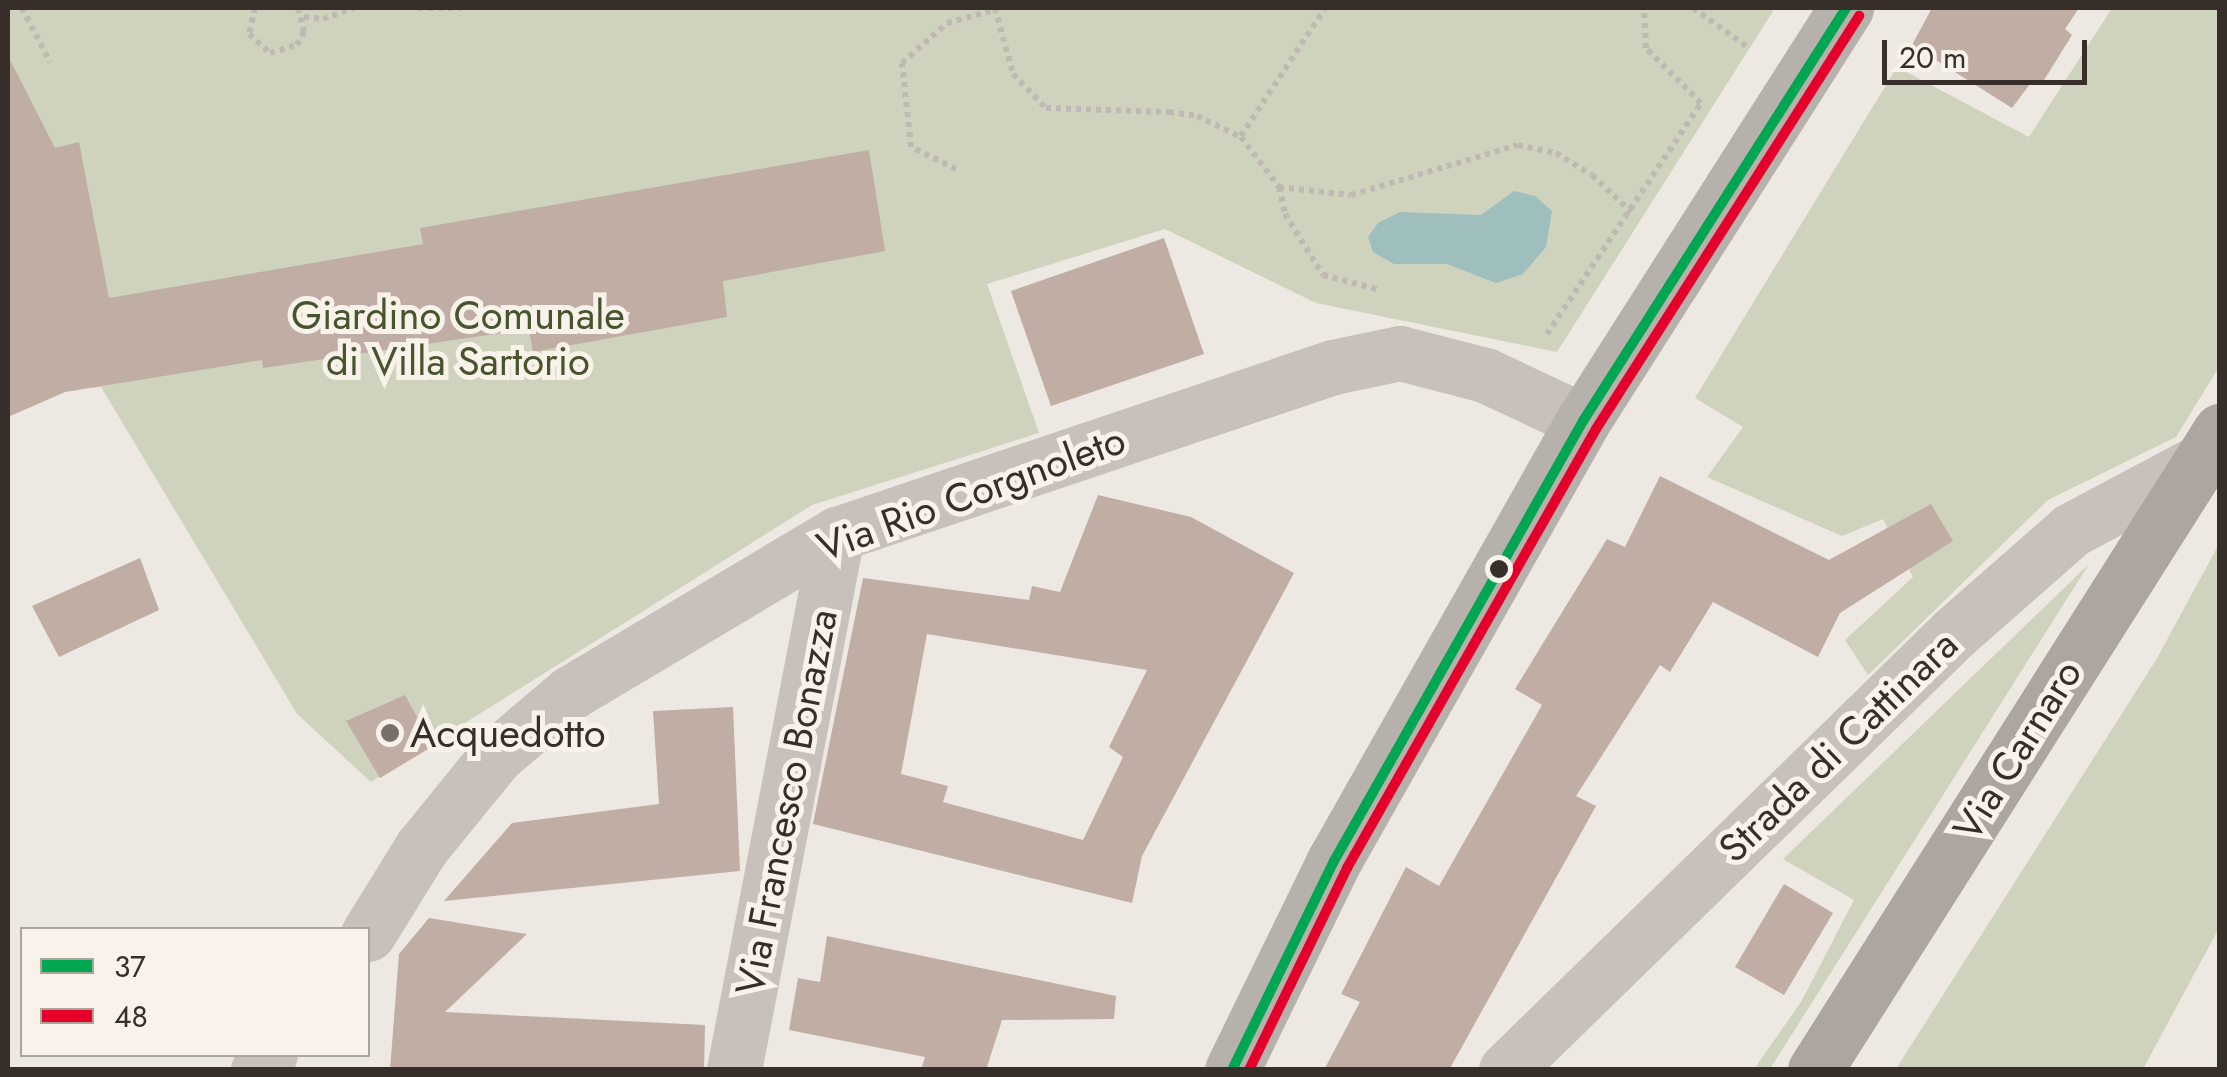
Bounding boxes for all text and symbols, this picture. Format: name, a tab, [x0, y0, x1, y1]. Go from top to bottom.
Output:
scale bar	[1887, 20, 2092, 82]
text: 20 m	[1899, 36, 1966, 79]
park label: Giardino Comunale di Villa Sartorio	[291, 291, 625, 385]
street label: Via Rio Corgnoleto	[811, 415, 1131, 571]
unlabelled marker	[1489, 559, 1509, 579]
street label: Via Francesco Bonazza	[725, 605, 847, 999]
street label: Strada di Cattinara	[1709, 620, 1967, 872]
street label: Via Carnaro	[1943, 651, 2091, 849]
place label: Acquedotto	[410, 709, 606, 757]
marker: Acquedotto	[379, 722, 401, 744]
legend	[20, 927, 370, 1057]
text: 37	[114, 945, 146, 988]
text: 48	[114, 995, 148, 1038]

